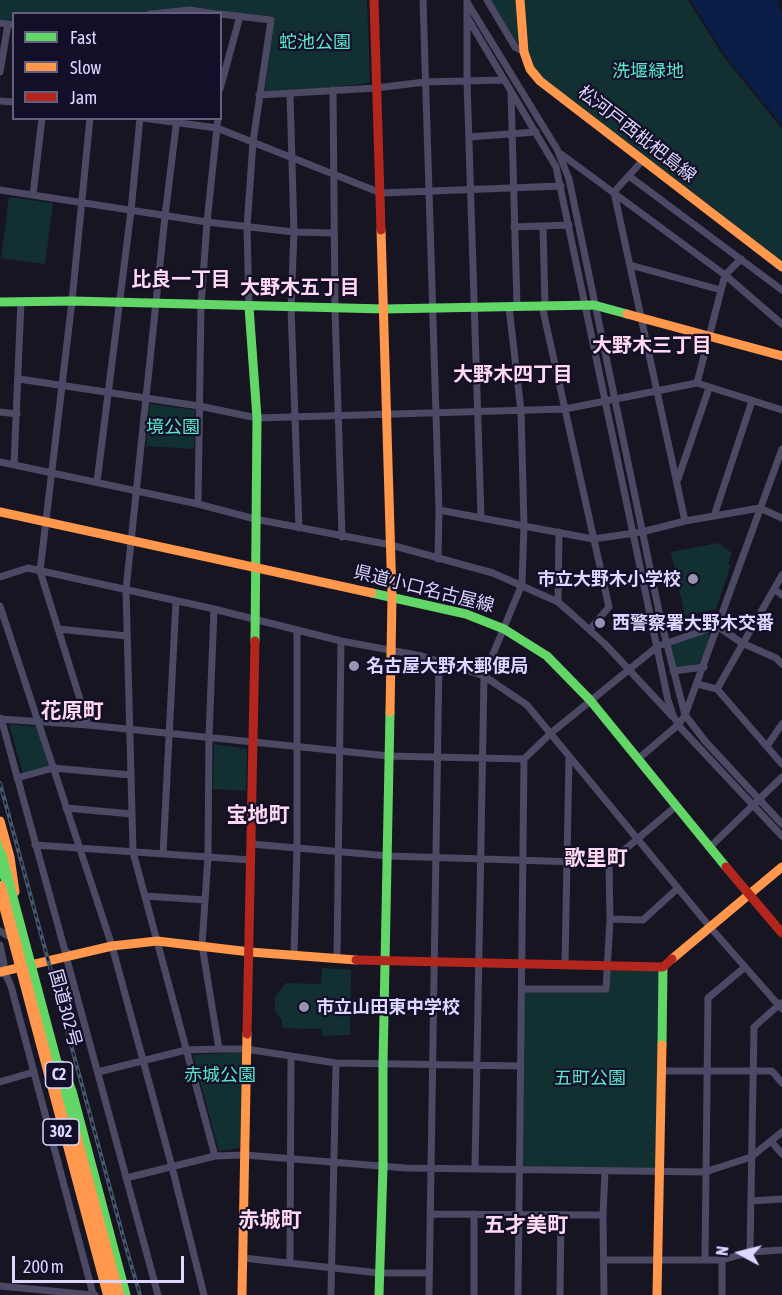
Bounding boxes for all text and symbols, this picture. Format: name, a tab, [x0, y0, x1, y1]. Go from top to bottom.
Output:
legend	[12, 12, 222, 120]
text: Fast	[70, 27, 97, 48]
park label: 蛇池公園	[279, 31, 351, 53]
text: Slow	[70, 57, 101, 78]
park label: 洗堰緑地	[612, 60, 684, 82]
street label: 松河戸西枇杷島線	[574, 81, 700, 187]
text: Jam	[70, 87, 97, 108]
district label: 比良一丁目	[131, 268, 231, 292]
district label: 大野木五丁目	[240, 276, 360, 300]
district label: 大野木三丁目	[592, 334, 712, 358]
district label: 大野木四丁目	[453, 363, 573, 387]
park label: 境公園	[146, 416, 200, 438]
street label: 県道小口名古屋線	[352, 561, 496, 617]
place label: 市立大野木小学校	[537, 568, 681, 590]
marker: 市立大野木小学校	[686, 572, 700, 586]
place label: 西警察署大野木交番	[612, 612, 774, 634]
marker: 西警察署大野木交番	[593, 616, 607, 630]
place label: 名古屋大野木郵便局	[366, 655, 528, 677]
marker: 名古屋大野木郵便局	[347, 659, 361, 673]
district label: 花原町	[41, 698, 103, 724]
district label: 宝地町	[227, 802, 289, 828]
district label: 歌里町	[565, 845, 627, 871]
street label: 国道302号	[44, 967, 86, 1049]
place label: 市立山田東中学校	[316, 996, 460, 1018]
marker: 市立山田東中学校	[297, 1000, 311, 1014]
road number: C2	[46, 1062, 72, 1088]
park label: 赤城公園	[184, 1064, 256, 1086]
park label: 五町公園	[554, 1067, 626, 1089]
road number: 302	[43, 1119, 79, 1145]
district label: 赤城町	[239, 1207, 301, 1233]
district label: 五才美町	[484, 1212, 568, 1238]
north arrow	[710, 1223, 770, 1283]
scale bar	[15, 1244, 188, 1282]
text: N	[713, 1245, 732, 1257]
text: 200 m	[23, 1256, 64, 1277]

